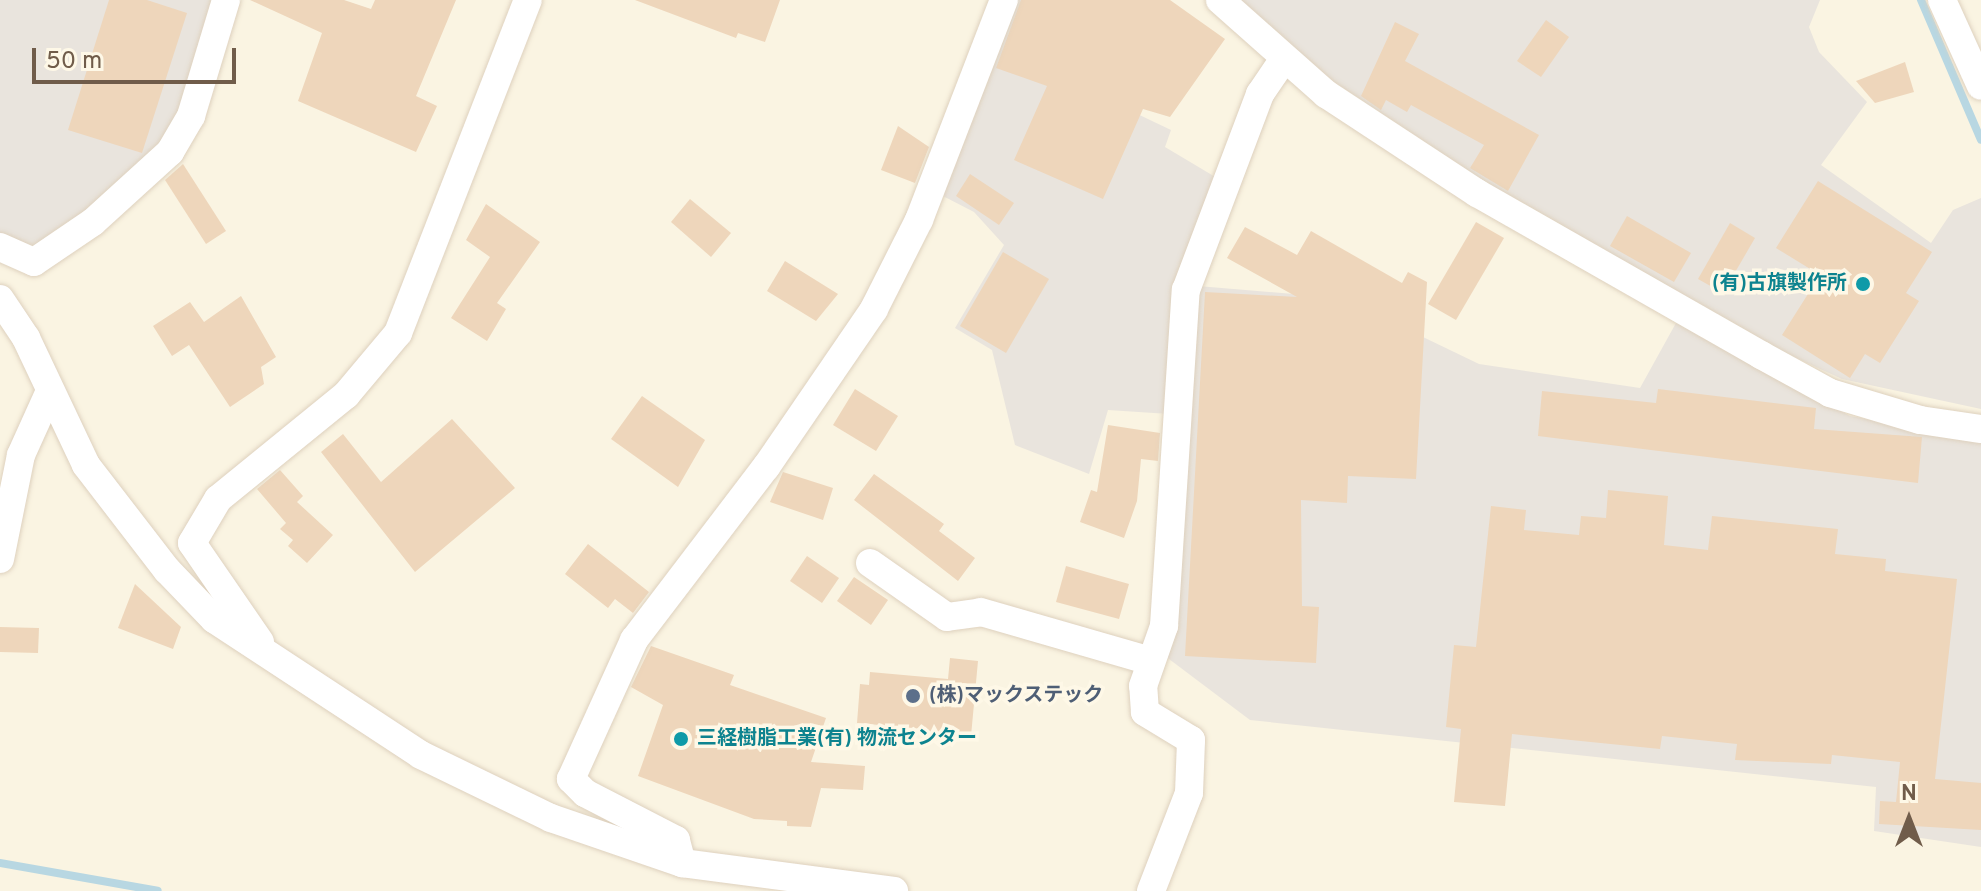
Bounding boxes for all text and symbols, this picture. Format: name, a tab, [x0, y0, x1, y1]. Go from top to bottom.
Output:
scale bar	[36, 32, 240, 82]
text: 50 m	[46, 47, 102, 77]
place label: (有)古旗製作所	[1712, 272, 1847, 296]
marker: (有)古旗製作所	[1854, 275, 1872, 293]
place label: (株)マックステック	[929, 684, 1104, 708]
marker: (株)マックステック	[904, 687, 922, 705]
place label: 三経樹脂工業(有) 物流センター	[697, 727, 977, 751]
marker: 三経樹脂工業(有) 物流センター	[672, 730, 690, 748]
north arrow	[1869, 779, 1949, 859]
text: N	[1901, 781, 1917, 808]

